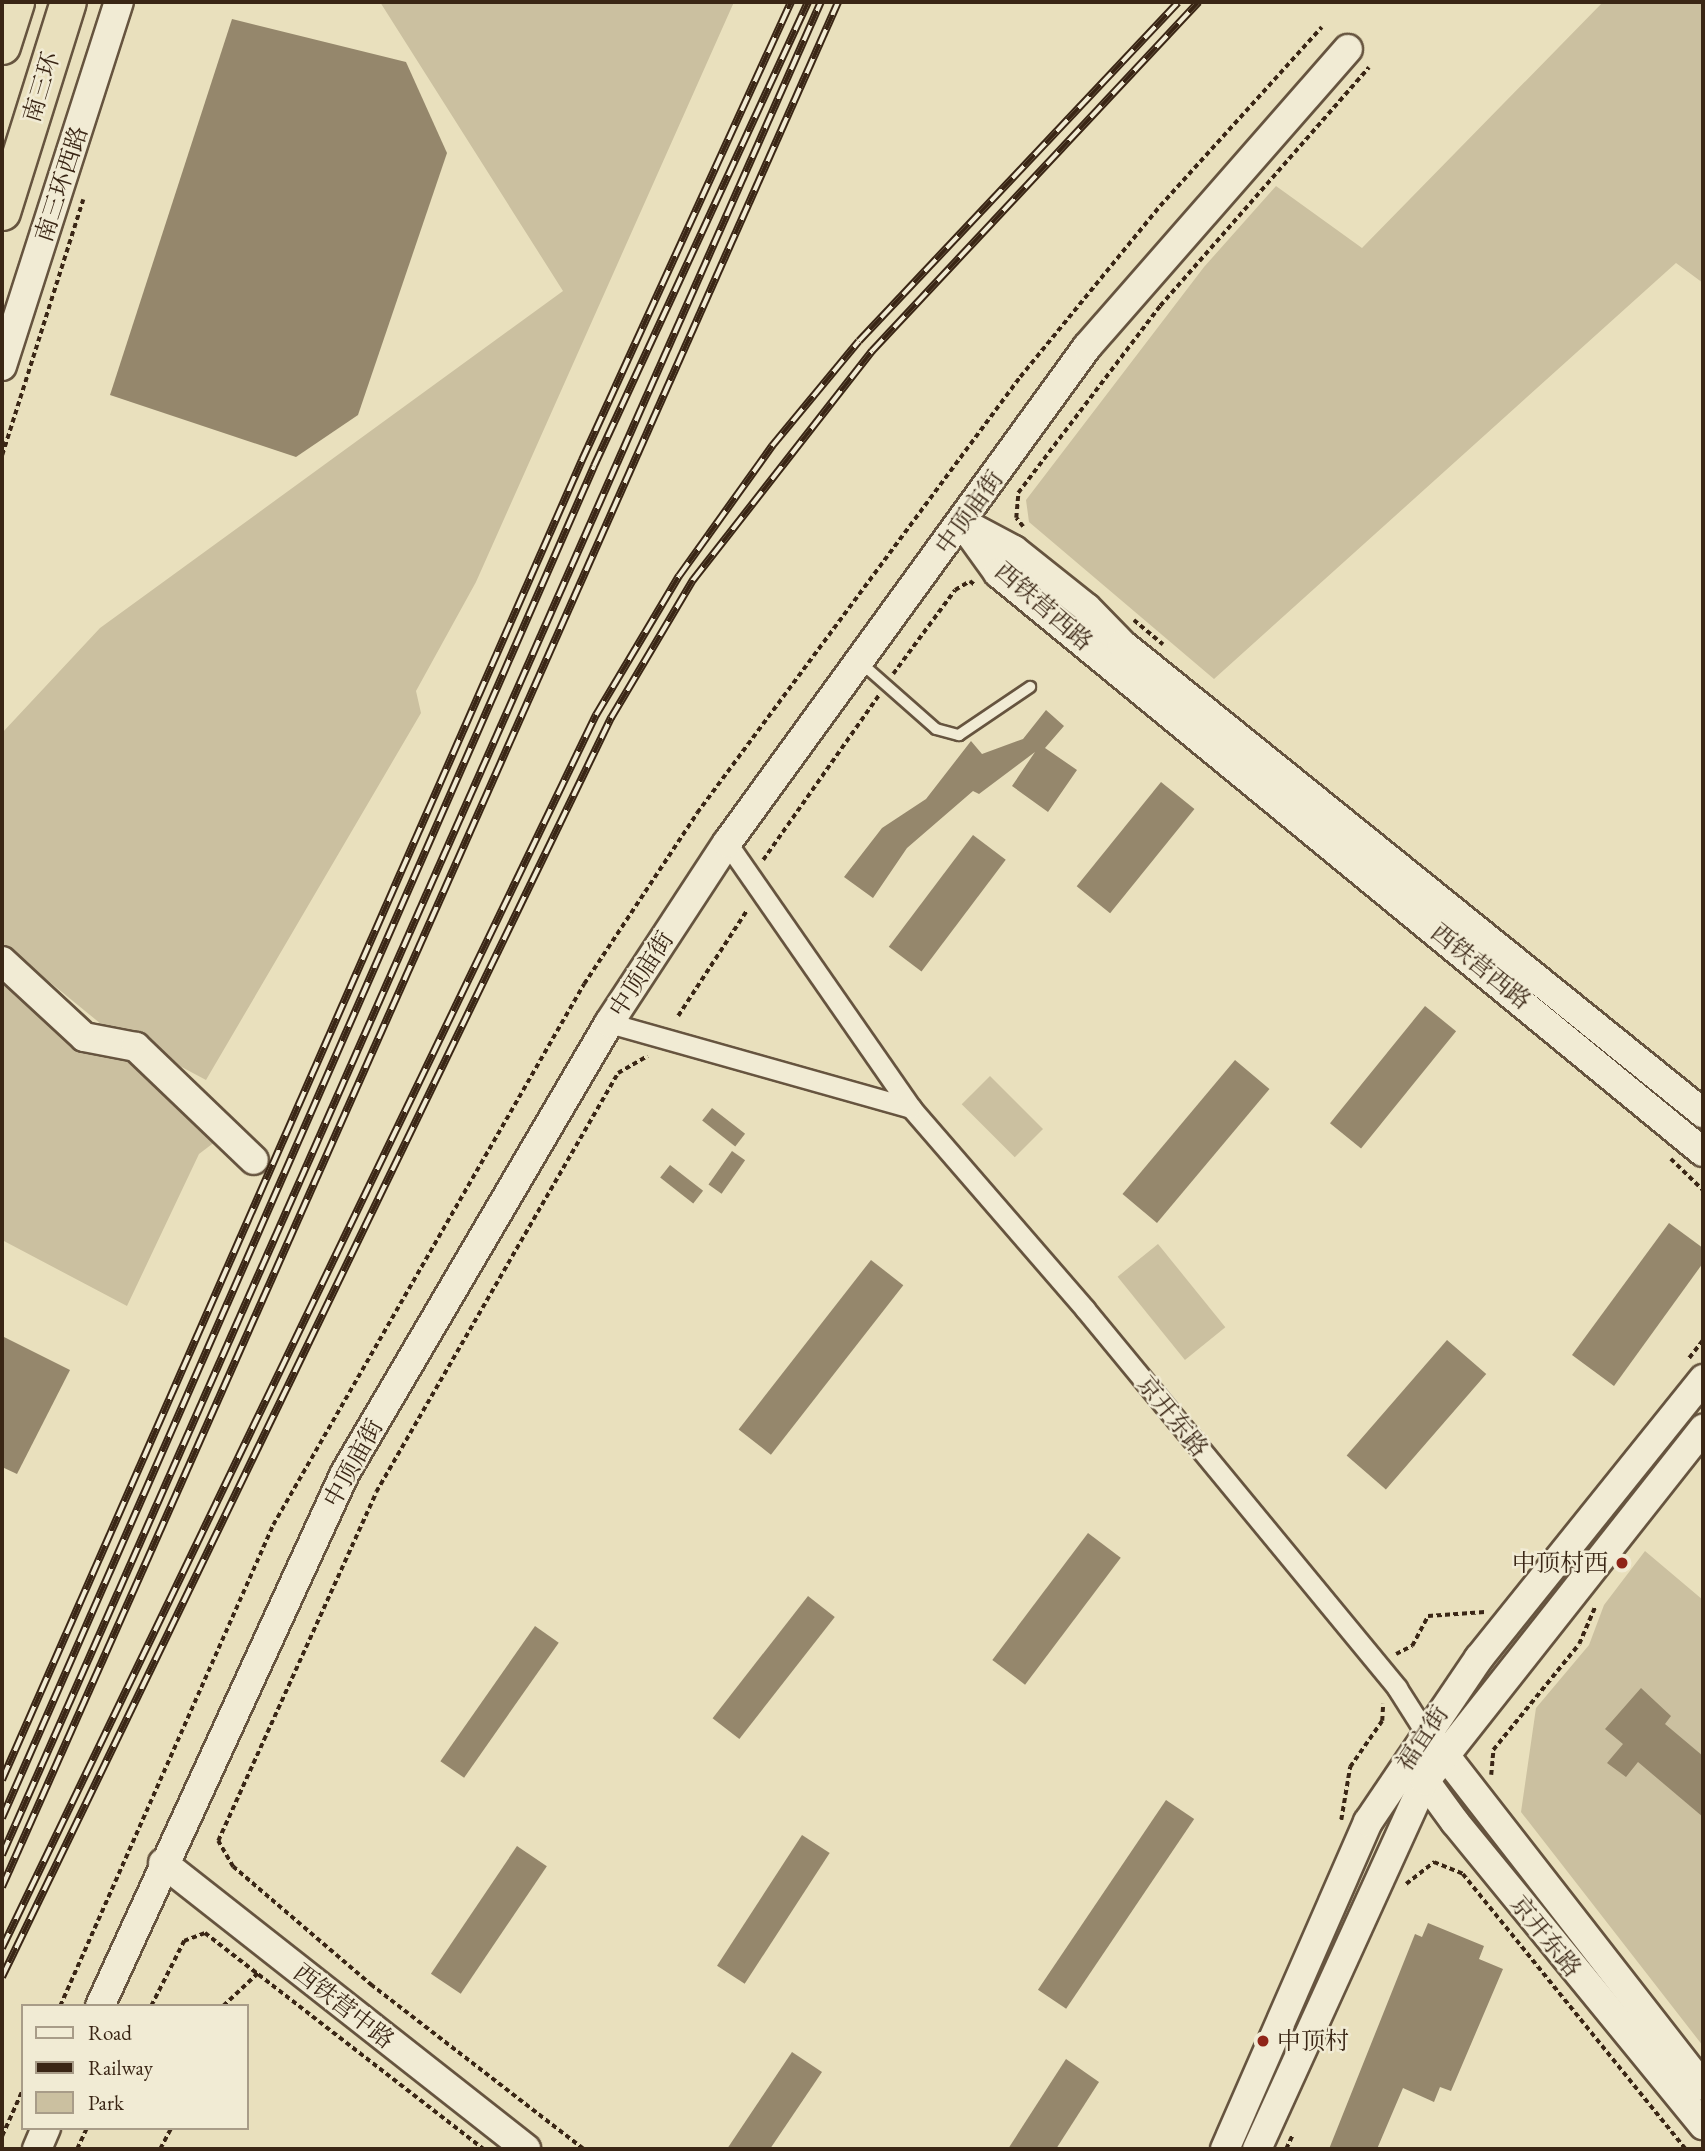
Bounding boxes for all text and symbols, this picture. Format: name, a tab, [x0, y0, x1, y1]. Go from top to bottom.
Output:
street label: 南三环	[17, 48, 65, 126]
street label: 南三环西路	[29, 122, 93, 246]
street label: 中顶庙街	[929, 465, 1009, 559]
street label: 西铁营西路	[989, 556, 1099, 656]
street label: 西铁营西路	[1425, 917, 1537, 1015]
street label: 中顶庙街	[603, 926, 679, 1022]
street label: 京开东路	[1132, 1370, 1214, 1462]
street label: 中顶庙街	[317, 1414, 389, 1512]
place label: 中顶村西	[1512, 1549, 1608, 1577]
marker: 中顶村西	[1614, 1555, 1630, 1571]
street label: 福宜街	[1390, 1700, 1454, 1776]
street label: 京开东路	[1505, 1890, 1587, 1982]
street label: 西铁营中路	[288, 1958, 400, 2054]
legend	[21, 2004, 248, 2130]
text: Road	[88, 2019, 132, 2046]
place label: 中顶村	[1277, 2027, 1349, 2055]
marker: 中顶村	[1255, 2033, 1271, 2049]
text: Railway	[88, 2054, 153, 2081]
text: Park	[88, 2089, 124, 2116]

